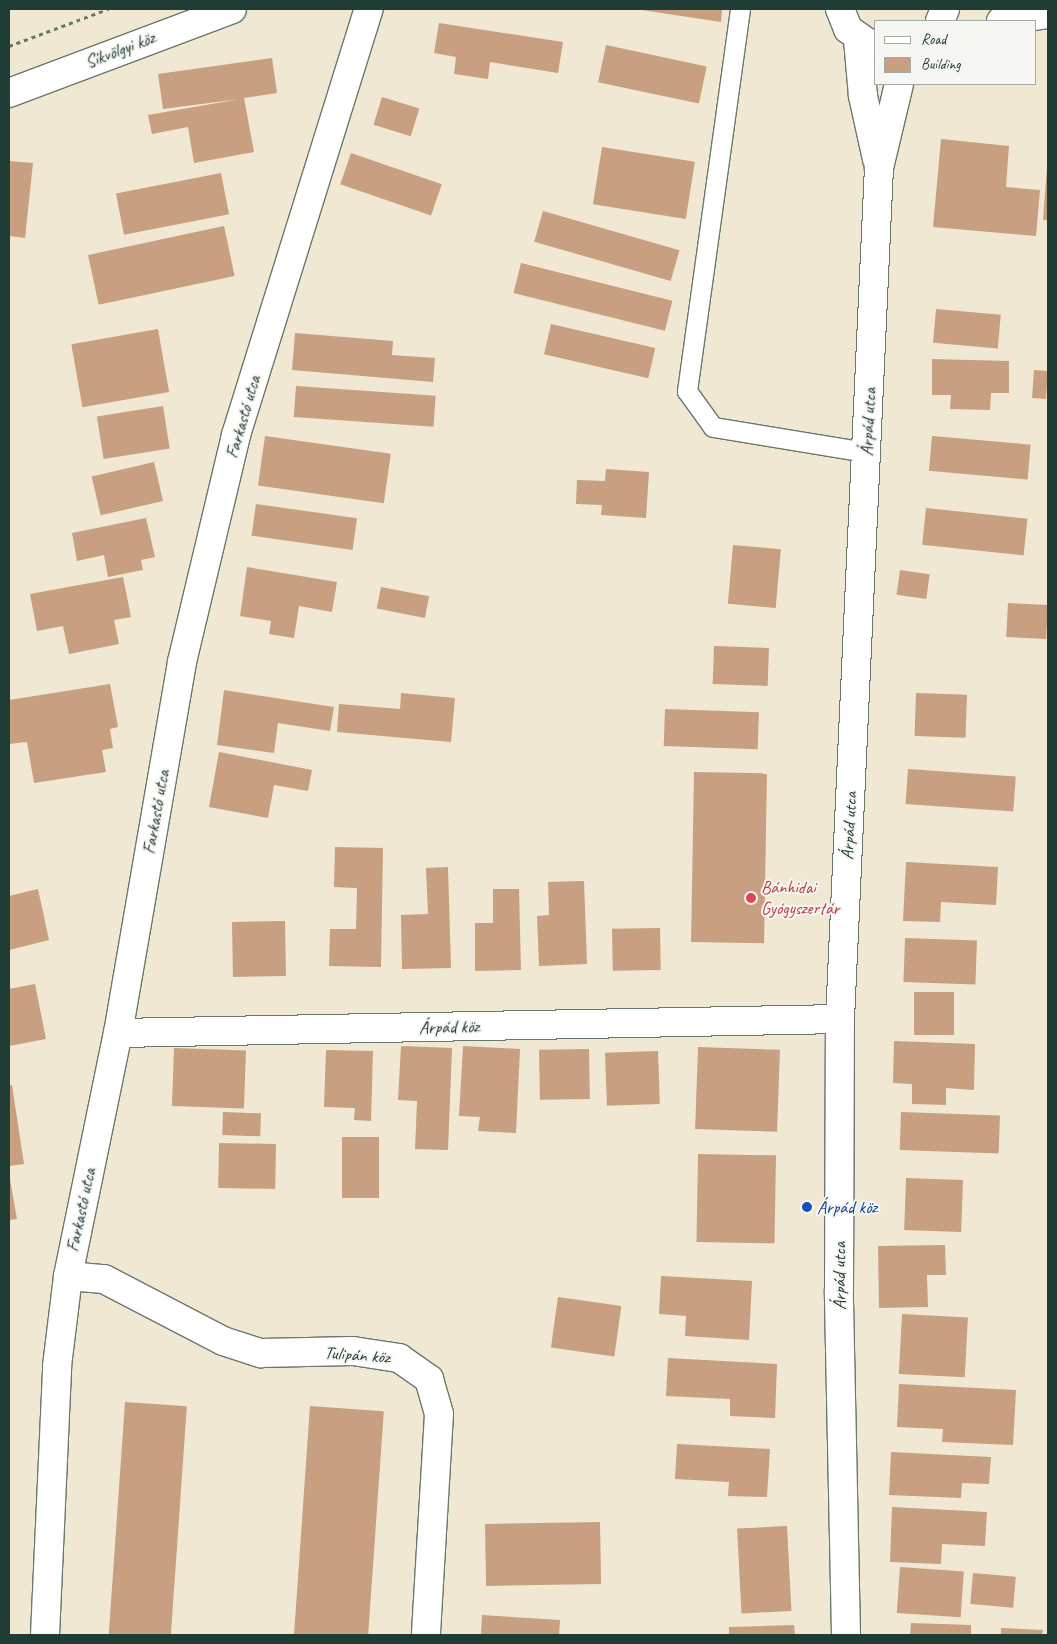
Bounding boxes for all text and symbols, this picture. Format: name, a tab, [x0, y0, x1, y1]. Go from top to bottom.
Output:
legend	[874, 20, 1037, 85]
street label: Síkvölgyi köz	[82, 27, 158, 73]
text: Road	[921, 30, 946, 49]
text: Building	[921, 55, 960, 74]
street label: Farkastó utca	[221, 373, 265, 461]
street label: Árpád utca	[855, 388, 881, 456]
street label: Farkastó utca	[138, 768, 174, 856]
street label: Árpád utca	[836, 792, 862, 860]
place label: Bánhidai Gyógyszertár	[761, 877, 839, 920]
marker: Bánhidai Gyógyszertár	[745, 892, 757, 904]
street label: Árpád köz	[419, 1016, 479, 1038]
street label: Farkastó utca	[62, 1166, 100, 1254]
place label: Árpád köz	[817, 1196, 877, 1218]
marker: Árpád köz	[801, 1201, 813, 1213]
street label: Árpád utca	[828, 1242, 850, 1310]
street label: Tulipán köz	[324, 1342, 390, 1368]

